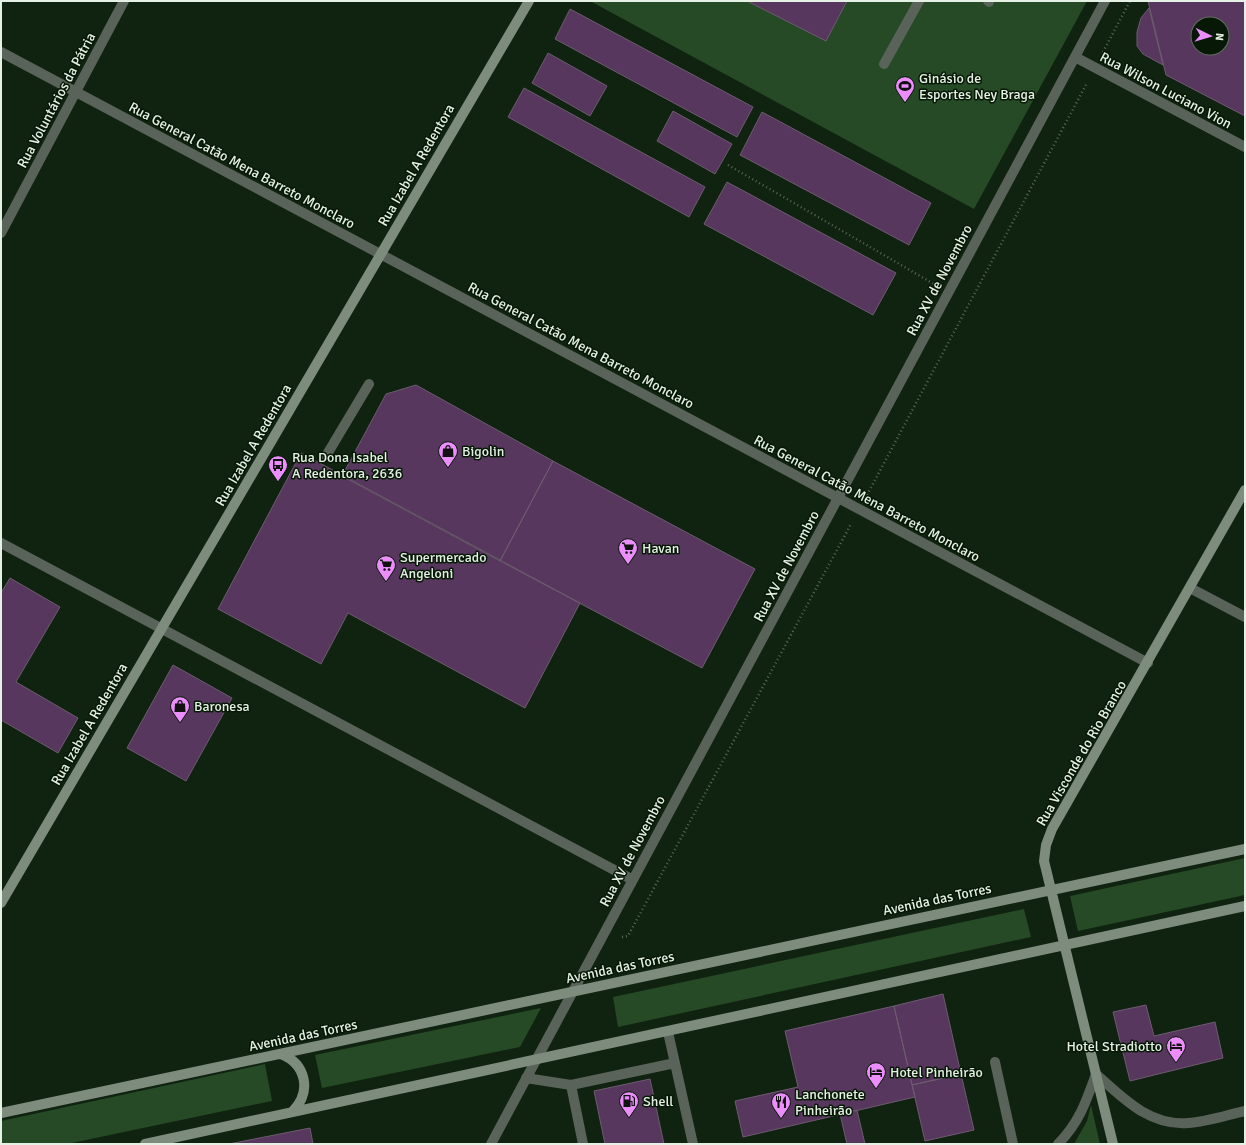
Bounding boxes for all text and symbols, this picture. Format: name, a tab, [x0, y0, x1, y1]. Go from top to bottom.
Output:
north arrow	[1190, 16, 1230, 56]
street label: Rua Voluntários da Pátria	[14, 30, 99, 171]
text: N	[1213, 32, 1226, 41]
street label: Rua Wilson Luciano Vion	[1097, 48, 1235, 132]
place label: Ginásio de Esportes Ney Braga	[919, 70, 1035, 103]
sports icon: Ginásio de Esportes Ney Braga	[894, 75, 916, 103]
street label: Rua General Catão Mena Barreto Monclaro	[126, 98, 358, 232]
street label: Rua Izabel A Redentora	[375, 101, 458, 229]
street label: Rua XV de Novembro	[903, 222, 976, 339]
street label: Rua General Catão Mena Barreto Monclaro	[465, 278, 697, 412]
street label: Rua Izabel A Redentora	[212, 381, 295, 509]
street label: Rua General Catão Mena Barreto Monclaro	[751, 431, 983, 565]
shop icon: Bigolin	[437, 440, 459, 468]
place label: Bigolin	[462, 443, 504, 460]
place label: Rua Dona Isabel A Redentora, 2636	[292, 449, 402, 482]
bus stop icon: Rua Dona Isabel A Redentora, 2636	[267, 454, 289, 482]
street label: Rua XV de Novembro	[750, 508, 823, 625]
supermarket icon: Havan	[617, 537, 639, 565]
place label: Havan	[642, 540, 679, 557]
place label: Supermercado Angeloni	[400, 549, 486, 582]
supermarket icon: Supermercado Angeloni	[375, 554, 397, 582]
street label: Rua Izabel A Redentora	[48, 660, 131, 788]
street label: Rua Visconde do Rio Branco	[1033, 678, 1130, 829]
shop icon: Baronesa	[169, 695, 191, 723]
place label: Baronesa	[194, 698, 250, 715]
street label: Rua XV de Novembro	[596, 793, 669, 910]
street label: Avenida das Torres	[881, 880, 993, 919]
street label: Avenida das Torres	[564, 948, 676, 987]
street label: Avenida das Torres	[247, 1016, 359, 1055]
hotel icon: Hotel Stradiotto	[1165, 1035, 1187, 1063]
place label: Hotel Stradiotto	[1066, 1038, 1162, 1055]
hotel icon: Hotel Pinheirão	[865, 1061, 887, 1089]
place label: Hotel Pinheirão	[890, 1064, 983, 1081]
place label: Lanchonete Pinheirão	[795, 1086, 865, 1119]
fuel station icon: Shell	[618, 1090, 640, 1118]
restaurant icon: Lanchonete Pinheirão	[770, 1091, 792, 1119]
place label: Shell	[643, 1093, 673, 1110]

